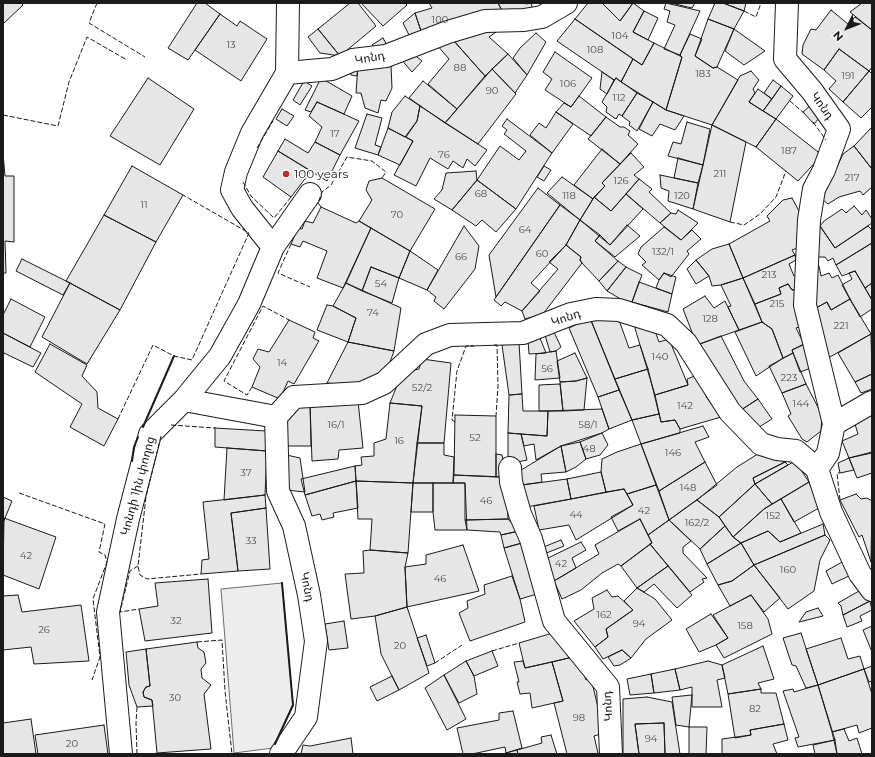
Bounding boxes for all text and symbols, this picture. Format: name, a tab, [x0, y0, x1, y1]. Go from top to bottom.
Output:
north arrow	[827, 8, 867, 48]
house number: 100	[432, 14, 448, 26]
text: N	[830, 28, 846, 44]
house number: 104	[612, 30, 628, 42]
house number: 13	[226, 39, 236, 51]
house number: 108	[587, 44, 603, 56]
street label: Կոնդ	[354, 48, 386, 68]
house number: 88	[454, 62, 466, 74]
house number: 183	[695, 68, 711, 80]
house number: 191	[841, 70, 855, 82]
house number: 106	[560, 78, 576, 90]
house number: 90	[486, 85, 498, 97]
street label: Կոնդ	[807, 89, 837, 123]
house number: 112	[613, 92, 625, 104]
house number: 17	[330, 128, 340, 140]
house number: 187	[781, 145, 797, 157]
house number: 76	[438, 149, 450, 161]
place label: 100 years	[294, 167, 348, 181]
house number: 211	[714, 168, 726, 180]
marker: 100 years	[281, 169, 291, 179]
house number: 217	[844, 172, 860, 184]
house number: 126	[613, 175, 629, 187]
house number: 68	[475, 188, 487, 200]
house number: 118	[562, 190, 576, 202]
house number: 120	[674, 190, 690, 202]
house number: 11	[140, 199, 148, 211]
house number: 70	[391, 209, 403, 221]
house number: 64	[519, 224, 531, 236]
house number: 132/1	[652, 246, 674, 258]
house number: 60	[536, 248, 548, 260]
house number: 66	[455, 251, 467, 263]
house number: 213	[762, 269, 776, 281]
house number: 54	[375, 278, 387, 290]
house number: 215	[770, 298, 784, 310]
street label: Կոնդ	[549, 306, 583, 330]
house number: 74	[367, 307, 379, 319]
house number: 128	[702, 313, 718, 325]
house number: 221	[834, 320, 848, 332]
house number: 140	[652, 351, 668, 363]
house number: 14	[277, 357, 287, 369]
house number: 56	[541, 363, 553, 375]
house number: 223	[781, 372, 797, 384]
house number: 52/2	[412, 382, 432, 394]
house number: 144	[793, 398, 809, 410]
house number: 142	[677, 400, 693, 412]
house number: 16/1	[327, 419, 345, 431]
house number: 58/1	[578, 419, 598, 431]
house number: 52	[469, 432, 481, 444]
street label: Կոնդի 1ին փողոց	[118, 435, 158, 537]
house number: 16	[394, 435, 404, 447]
house number: 48	[582, 443, 596, 455]
house number: 146	[665, 447, 681, 459]
house number: 37	[240, 467, 252, 479]
house number: 148	[680, 482, 696, 494]
house number: 46	[480, 495, 492, 507]
house number: 42	[638, 505, 650, 517]
house number: 44	[569, 509, 583, 521]
house number: 152	[766, 510, 780, 522]
house number: 162/2	[685, 517, 709, 529]
house number: 33	[245, 535, 257, 547]
house number: 42	[20, 550, 32, 562]
house number: 42	[555, 558, 567, 570]
house number: 160	[780, 564, 796, 576]
street label: Կոնդ	[297, 571, 317, 603]
house number: 46	[434, 573, 446, 585]
house number: 162	[596, 609, 612, 621]
house number: 32	[170, 615, 182, 627]
house number: 94	[633, 618, 645, 630]
house number: 158	[737, 620, 753, 632]
house number: 26	[38, 624, 50, 636]
house number: 20	[394, 640, 406, 652]
street label: Կոնդ	[600, 690, 616, 722]
house number: 30	[169, 692, 181, 704]
house number: 82	[749, 703, 761, 715]
house number: 98	[573, 712, 585, 724]
house number: 94	[645, 733, 657, 745]
house number: 20	[66, 738, 78, 750]

